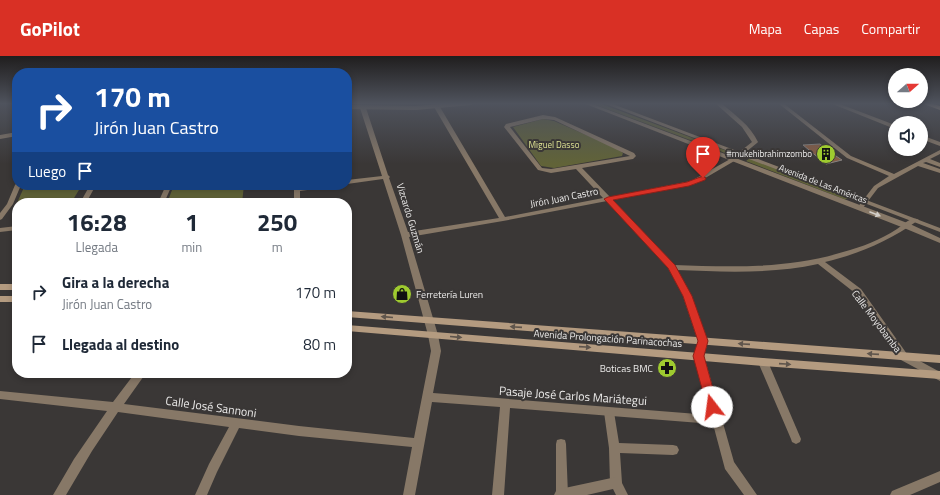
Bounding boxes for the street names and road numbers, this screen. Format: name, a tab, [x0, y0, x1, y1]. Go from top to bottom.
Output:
street label: Avenida de Las Américas	[777, 161, 869, 206]
street label: Vizcardo Guzmán	[393, 181, 428, 255]
street label: Jirón Juan Castro	[529, 184, 600, 211]
street label: Calle Moyobamba	[848, 287, 905, 356]
street label: Avenida Prolongación Parinacochas	[533, 326, 683, 351]
street label: Pasaje José Carlos Mariátegui	[498, 381, 648, 410]
street label: Calle José Sannoni	[164, 391, 258, 422]

